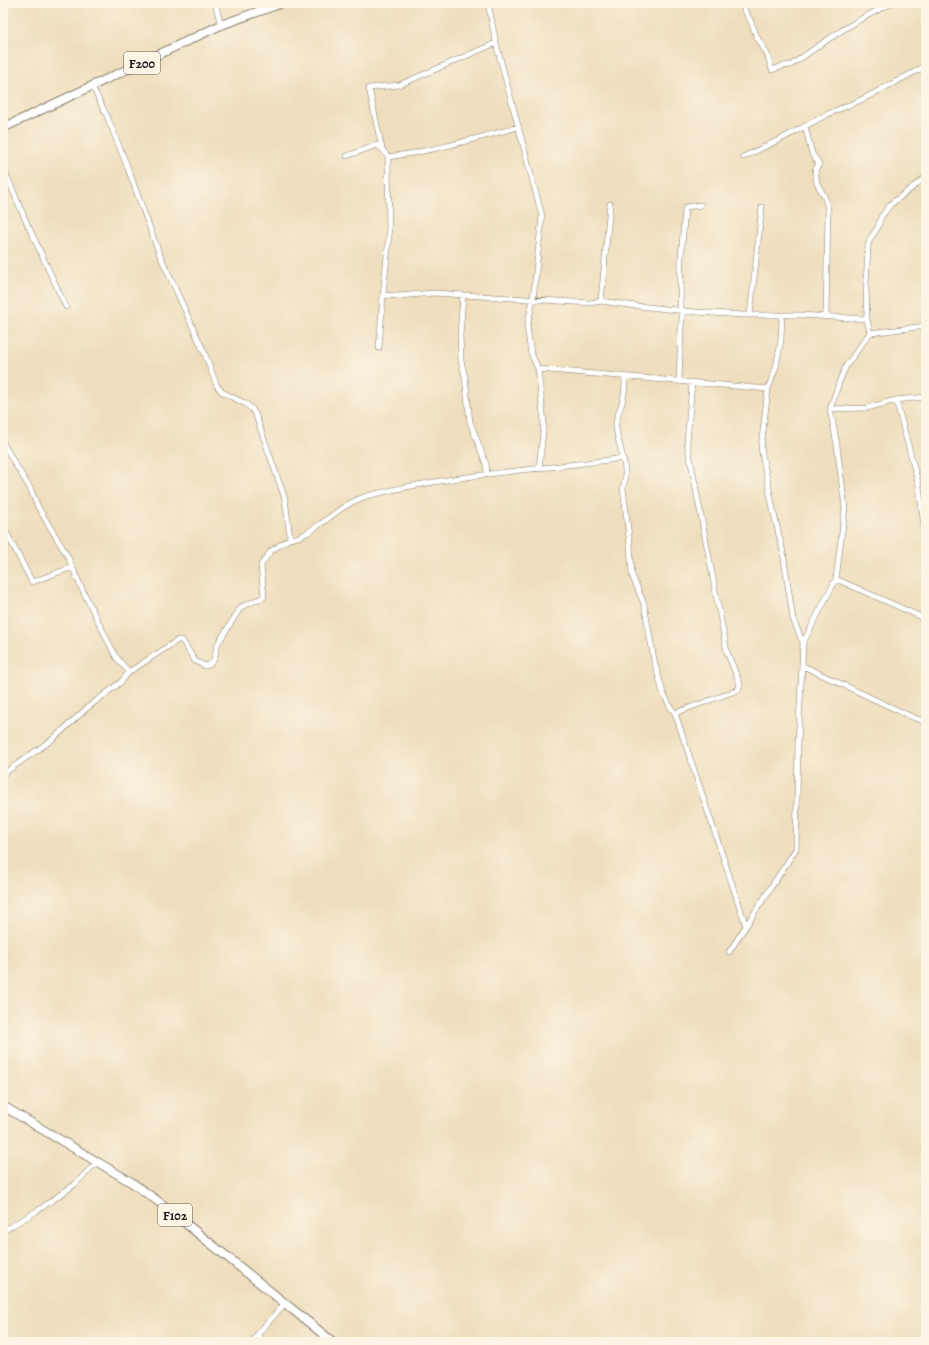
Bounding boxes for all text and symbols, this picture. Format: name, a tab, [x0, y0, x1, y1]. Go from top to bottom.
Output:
road number: F200	[124, 52, 160, 74]
road number: F102	[158, 1204, 192, 1226]

